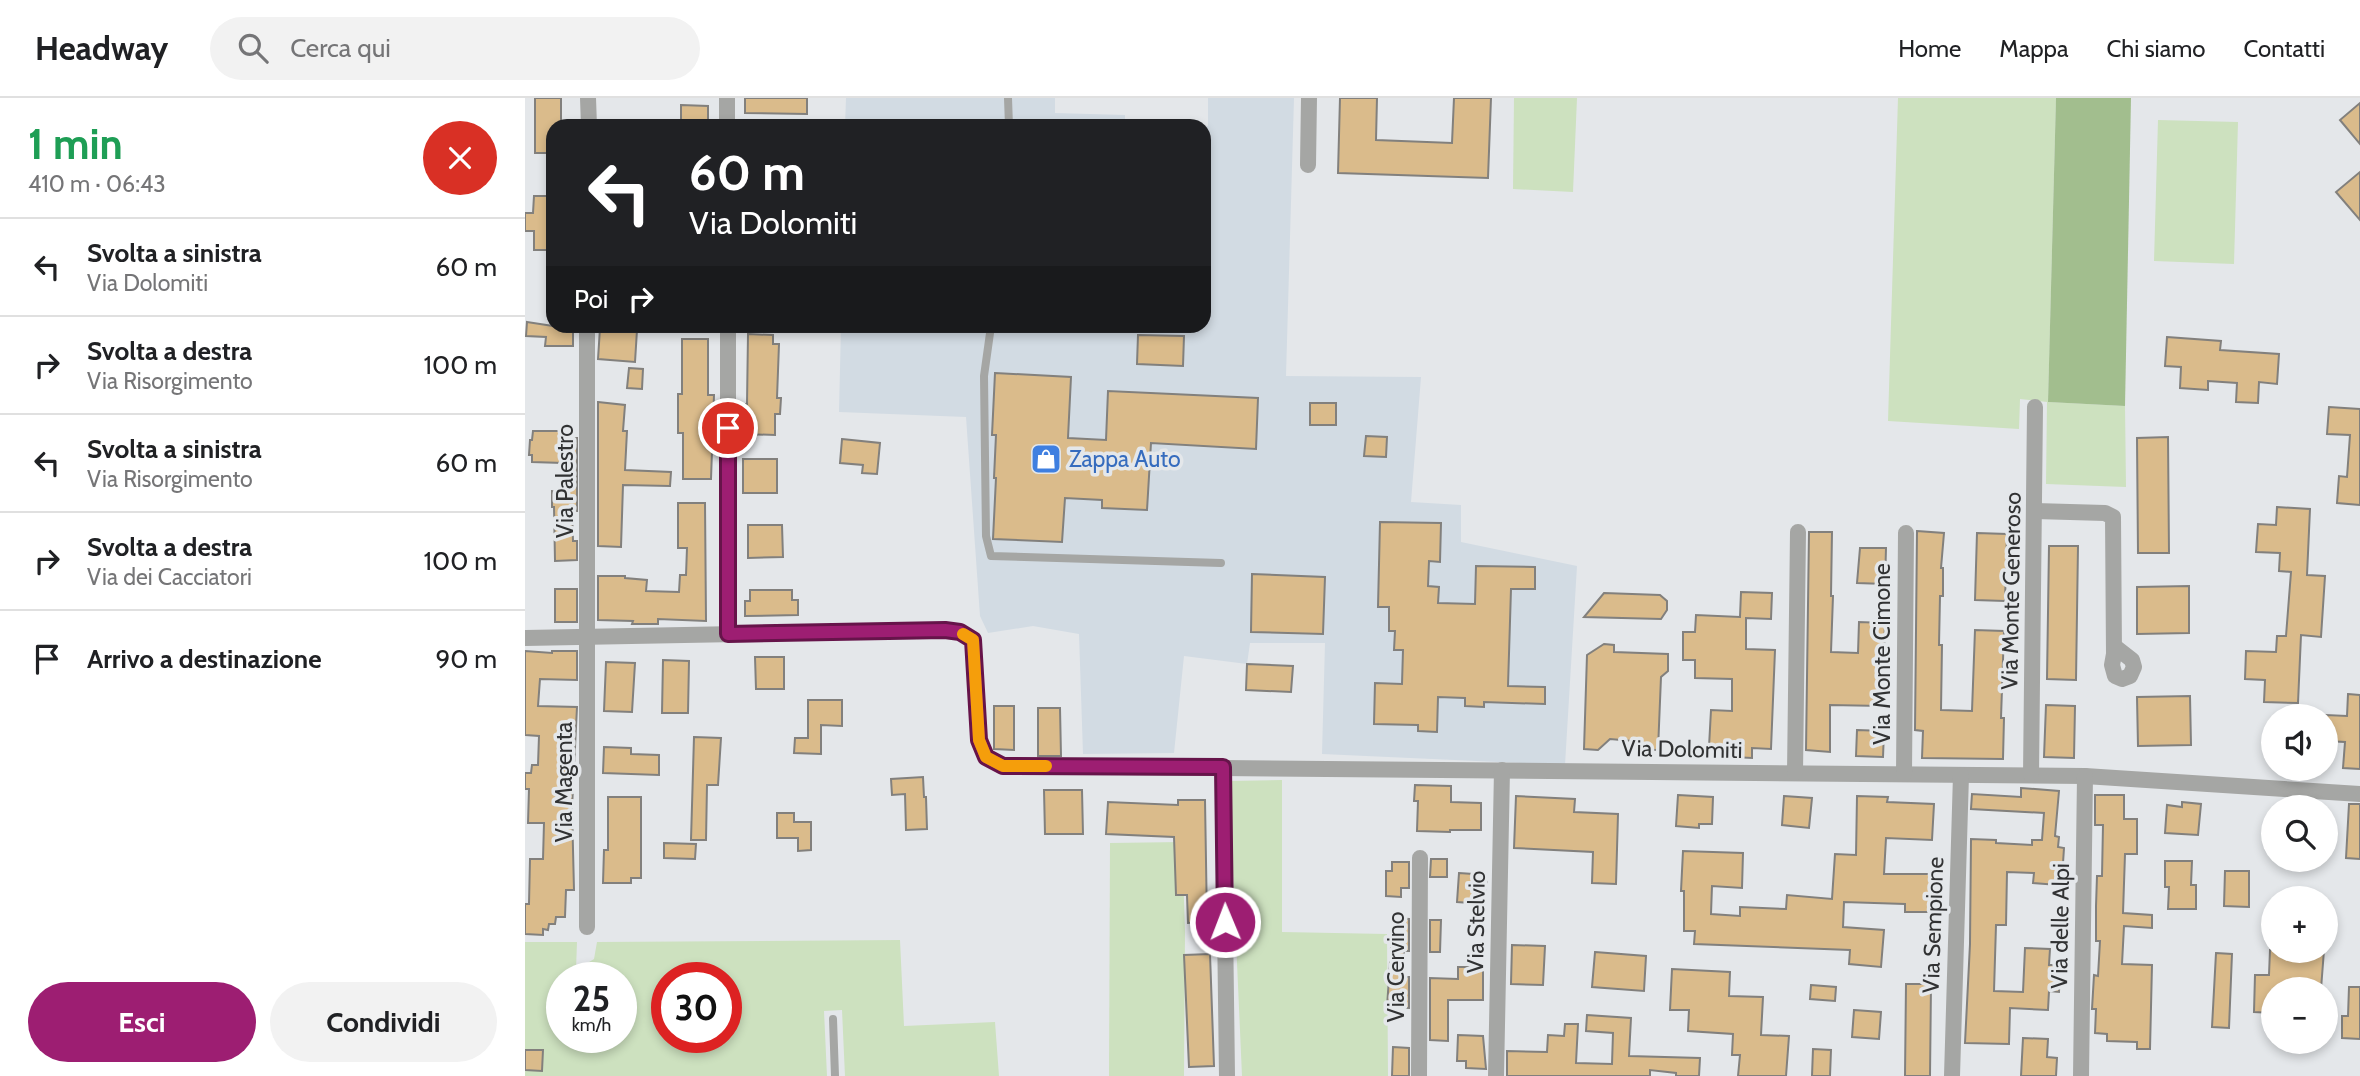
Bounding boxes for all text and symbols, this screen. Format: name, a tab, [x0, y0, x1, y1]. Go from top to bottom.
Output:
search box	[210, 17, 700, 80]
text: Headway	[35, 28, 168, 68]
icon: search	[234, 29, 272, 67]
text: Cerca qui	[290, 32, 391, 64]
text: Home	[1898, 34, 1961, 63]
text: Mappa	[1999, 34, 2068, 63]
text: Chi siamo	[2106, 34, 2205, 63]
text: Contatti	[2243, 34, 2325, 63]
text: 1 min	[28, 118, 123, 170]
button: close	[423, 121, 497, 195]
text: 60 m	[689, 143, 805, 202]
icon: left	[574, 147, 665, 238]
text: 410 m · 06:43	[28, 170, 166, 198]
text: Via Dolomiti	[689, 203, 857, 242]
text: Svolta a sinistra	[87, 237, 262, 269]
icon: left	[28, 248, 66, 286]
text: 60 m	[435, 251, 497, 283]
text: Via Dolomiti	[87, 269, 208, 297]
icon: right	[622, 280, 660, 318]
text: Poi	[574, 283, 608, 315]
text: Svolta a destra	[87, 335, 252, 367]
icon: right	[28, 346, 66, 384]
text: 100 m	[424, 349, 497, 381]
text: Via Risorgimento	[87, 367, 253, 395]
pin	[698, 398, 758, 458]
icon: arrive	[709, 409, 747, 447]
street label: Via Palestro	[551, 424, 579, 538]
text: Svolta a sinistra	[87, 433, 262, 465]
shop icon: Zappa Auto	[1029, 442, 1063, 476]
icon: left	[28, 444, 66, 482]
place label: Zappa Auto	[1069, 445, 1181, 473]
text: 60 m	[435, 447, 497, 479]
text: Via Risorgimento	[87, 465, 253, 493]
street label: Via Monte Generoso	[1995, 492, 2027, 690]
text: Svolta a destra	[87, 531, 252, 563]
icon: right	[28, 542, 66, 580]
text: 100 m	[424, 545, 497, 577]
text: Via dei Cacciatori	[87, 563, 252, 591]
street label: Via Monte Cimone	[1868, 563, 1896, 745]
icon: arrive	[28, 640, 66, 678]
text: Arrivo a destinazione	[87, 643, 322, 675]
text: 90 m	[435, 643, 497, 675]
map controls	[2261, 704, 2338, 1054]
button: sound	[2261, 704, 2338, 781]
street label: Via Magenta	[550, 722, 578, 842]
street label: Via Dolomiti	[1621, 734, 1743, 764]
button: search	[2261, 795, 2338, 872]
street label: Via Sempione	[1917, 856, 1949, 994]
street label: Via delle Alpi	[2045, 863, 2075, 989]
street label: Via Stelvio	[1461, 870, 1491, 974]
position arrow	[1188, 885, 1262, 959]
button: +	[2261, 886, 2338, 963]
street label: Via Cervino	[1382, 912, 1410, 1022]
speed limit sign: 30	[651, 962, 742, 1053]
text: 25	[573, 977, 610, 1020]
button: −	[2261, 977, 2338, 1054]
button: Esci	[28, 982, 256, 1062]
button: Condividi	[270, 982, 497, 1062]
text: km/h	[572, 1014, 611, 1036]

